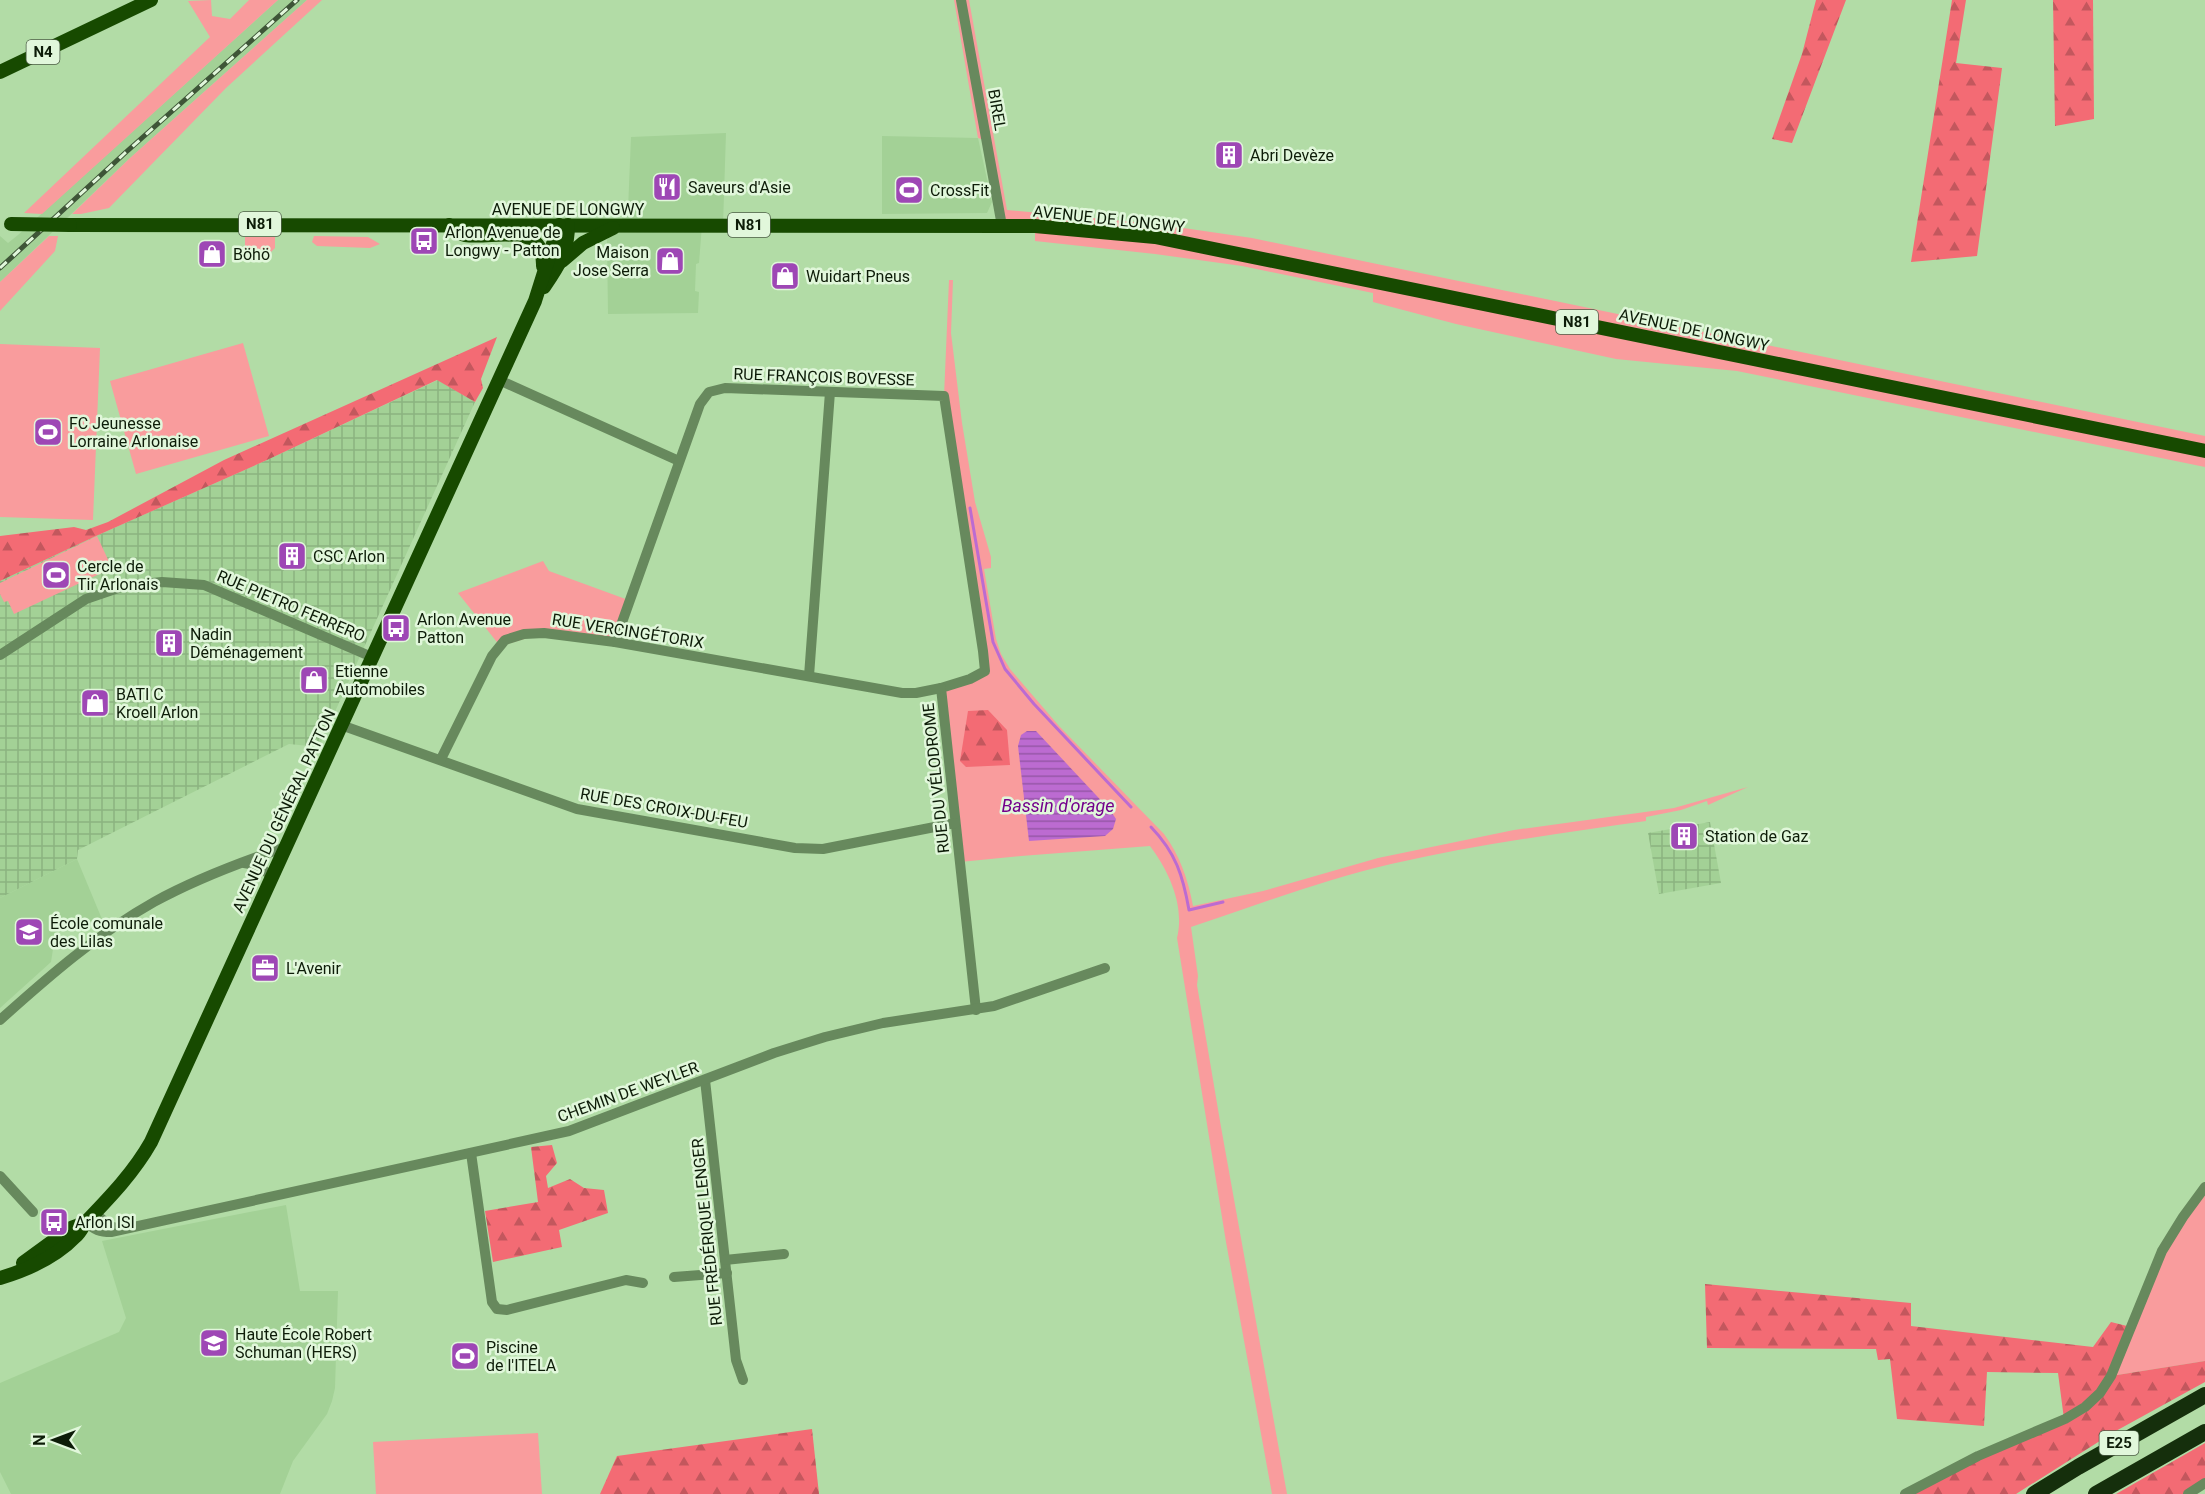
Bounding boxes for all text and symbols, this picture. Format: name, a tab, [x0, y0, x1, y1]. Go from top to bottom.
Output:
road number: N4	[26, 40, 60, 64]
street label: BIREL	[984, 88, 1010, 133]
building icon: Abri Devèze	[1213, 139, 1245, 171]
place label: Abri Devèze	[1250, 146, 1334, 165]
restaurant icon: Saveurs d'Asie	[651, 171, 683, 203]
sports icon: CrossFit	[893, 174, 925, 206]
place label: Saveurs d'Asie	[688, 178, 791, 197]
place label: CrossFit	[930, 181, 989, 200]
street label: AVENUE DE LONGWY	[492, 200, 645, 219]
street label: AVENUE DE LONGWY	[1032, 202, 1186, 236]
road number: N81	[239, 212, 281, 236]
road number: N81	[728, 213, 770, 237]
place label: Arlon Avenue de Longwy - Patton	[445, 223, 560, 260]
bus stop icon: Arlon Avenue de Longwy - Patton	[408, 225, 440, 257]
shop icon: Böhö	[196, 238, 228, 270]
place label: Maison Jose Serra	[573, 243, 649, 280]
place label: Böhö	[233, 245, 270, 264]
shop icon: Maison Jose Serra	[654, 245, 686, 277]
shop icon: Wuidart Pneus	[769, 260, 801, 292]
place label: Wuidart Pneus	[806, 267, 910, 286]
street label: AVENUE DE LONGWY	[1617, 305, 1771, 355]
road number: N81	[1556, 310, 1598, 334]
street label: RUE FRANÇOIS BOVESSE	[733, 364, 915, 390]
place label: FC Jeunesse Lorraine Arlonaise	[69, 414, 198, 451]
sports icon: FC Jeunesse Lorraine Arlonaise	[32, 416, 64, 448]
building icon: CSC Arlon	[276, 540, 308, 572]
place label: CSC Arlon	[313, 547, 385, 566]
place label: Cercle de Tir Arlonais	[77, 557, 158, 594]
sports icon: Cercle de Tir Arlonais	[40, 559, 72, 591]
street label: RUE PIETRO FERRERO	[214, 566, 368, 646]
place label: Arlon Avenue Patton	[417, 610, 511, 647]
street label: RUE VERCINGÉTORIX	[551, 610, 705, 652]
bus stop icon: Arlon Avenue Patton	[380, 612, 412, 644]
place label: Nadin Déménagement	[190, 625, 303, 662]
building icon: Nadin Déménagement	[153, 627, 185, 659]
place label: Etienne Automobiles	[335, 662, 425, 699]
shop icon: Etienne Automobiles	[298, 664, 330, 696]
place label: BATI C Kroell Arlon	[116, 685, 198, 722]
shop icon: BATI C Kroell Arlon	[79, 687, 111, 719]
street label: RUE DU VÉLODROME	[919, 702, 953, 854]
street label: AVENUE DU GÉNÉRAL PATTON	[228, 706, 340, 916]
street label: RUE DES CROIX-DU-FEU	[579, 784, 749, 832]
water label: Bassin d'orage	[1001, 795, 1115, 816]
building icon: Station de Gaz	[1668, 820, 1700, 852]
place label: Station de Gaz	[1705, 827, 1809, 846]
place label: École comunale des Lilas	[50, 914, 163, 951]
school or university icon: École comunale des Lilas	[13, 916, 45, 948]
office icon: L'Avenir	[249, 952, 281, 984]
place label: L'Avenir	[286, 959, 341, 978]
street label: CHEMIN DE WEYLER	[555, 1058, 701, 1126]
street label: RUE FRÉDÉRIQUE LENGER	[688, 1137, 726, 1327]
bus stop icon: Arlon ISI	[38, 1206, 70, 1238]
place label: Arlon ISI	[75, 1213, 135, 1232]
place label: Haute École Robert Schuman (HERS)	[235, 1325, 372, 1362]
school or university icon: Haute École Robert Schuman (HERS)	[198, 1327, 230, 1359]
place label: Piscine de l'ITELA	[486, 1338, 557, 1375]
sports icon: Piscine de l'ITELA	[449, 1340, 481, 1372]
north arrow	[24, 1410, 84, 1470]
road number: E25	[2100, 1431, 2138, 1455]
text: N	[30, 1434, 49, 1446]

